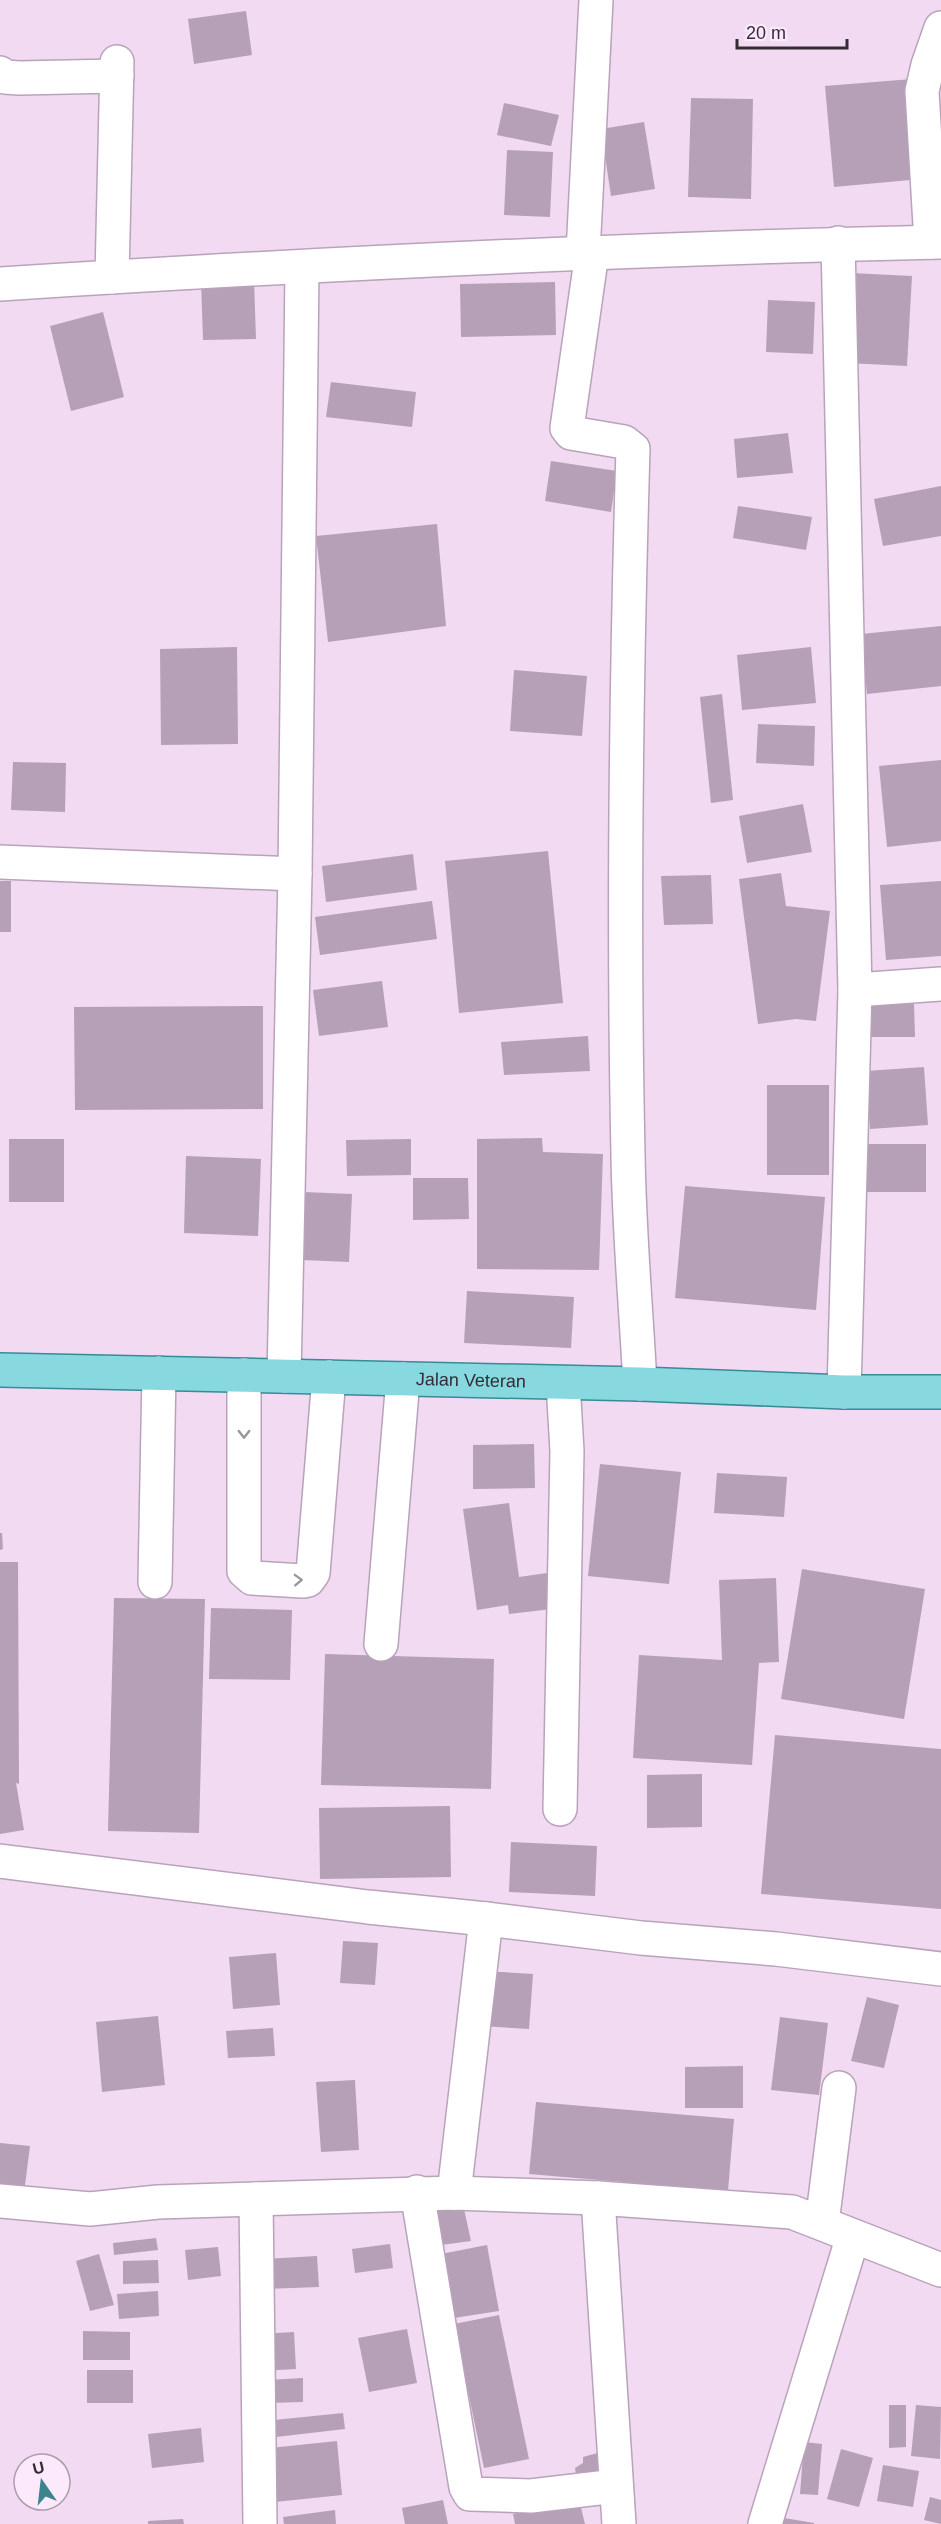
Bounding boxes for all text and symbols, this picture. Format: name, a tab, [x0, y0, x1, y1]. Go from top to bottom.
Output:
scale bar	[737, 12, 846, 50]
text: 20 m	[746, 23, 786, 43]
street label: Jalan Veteran	[416, 1369, 526, 1392]
one-way arrow	[238, 1429, 250, 1438]
one-way arrow	[294, 1574, 303, 1586]
north arrow	[12, 2452, 72, 2512]
text: U	[31, 2458, 46, 2478]

